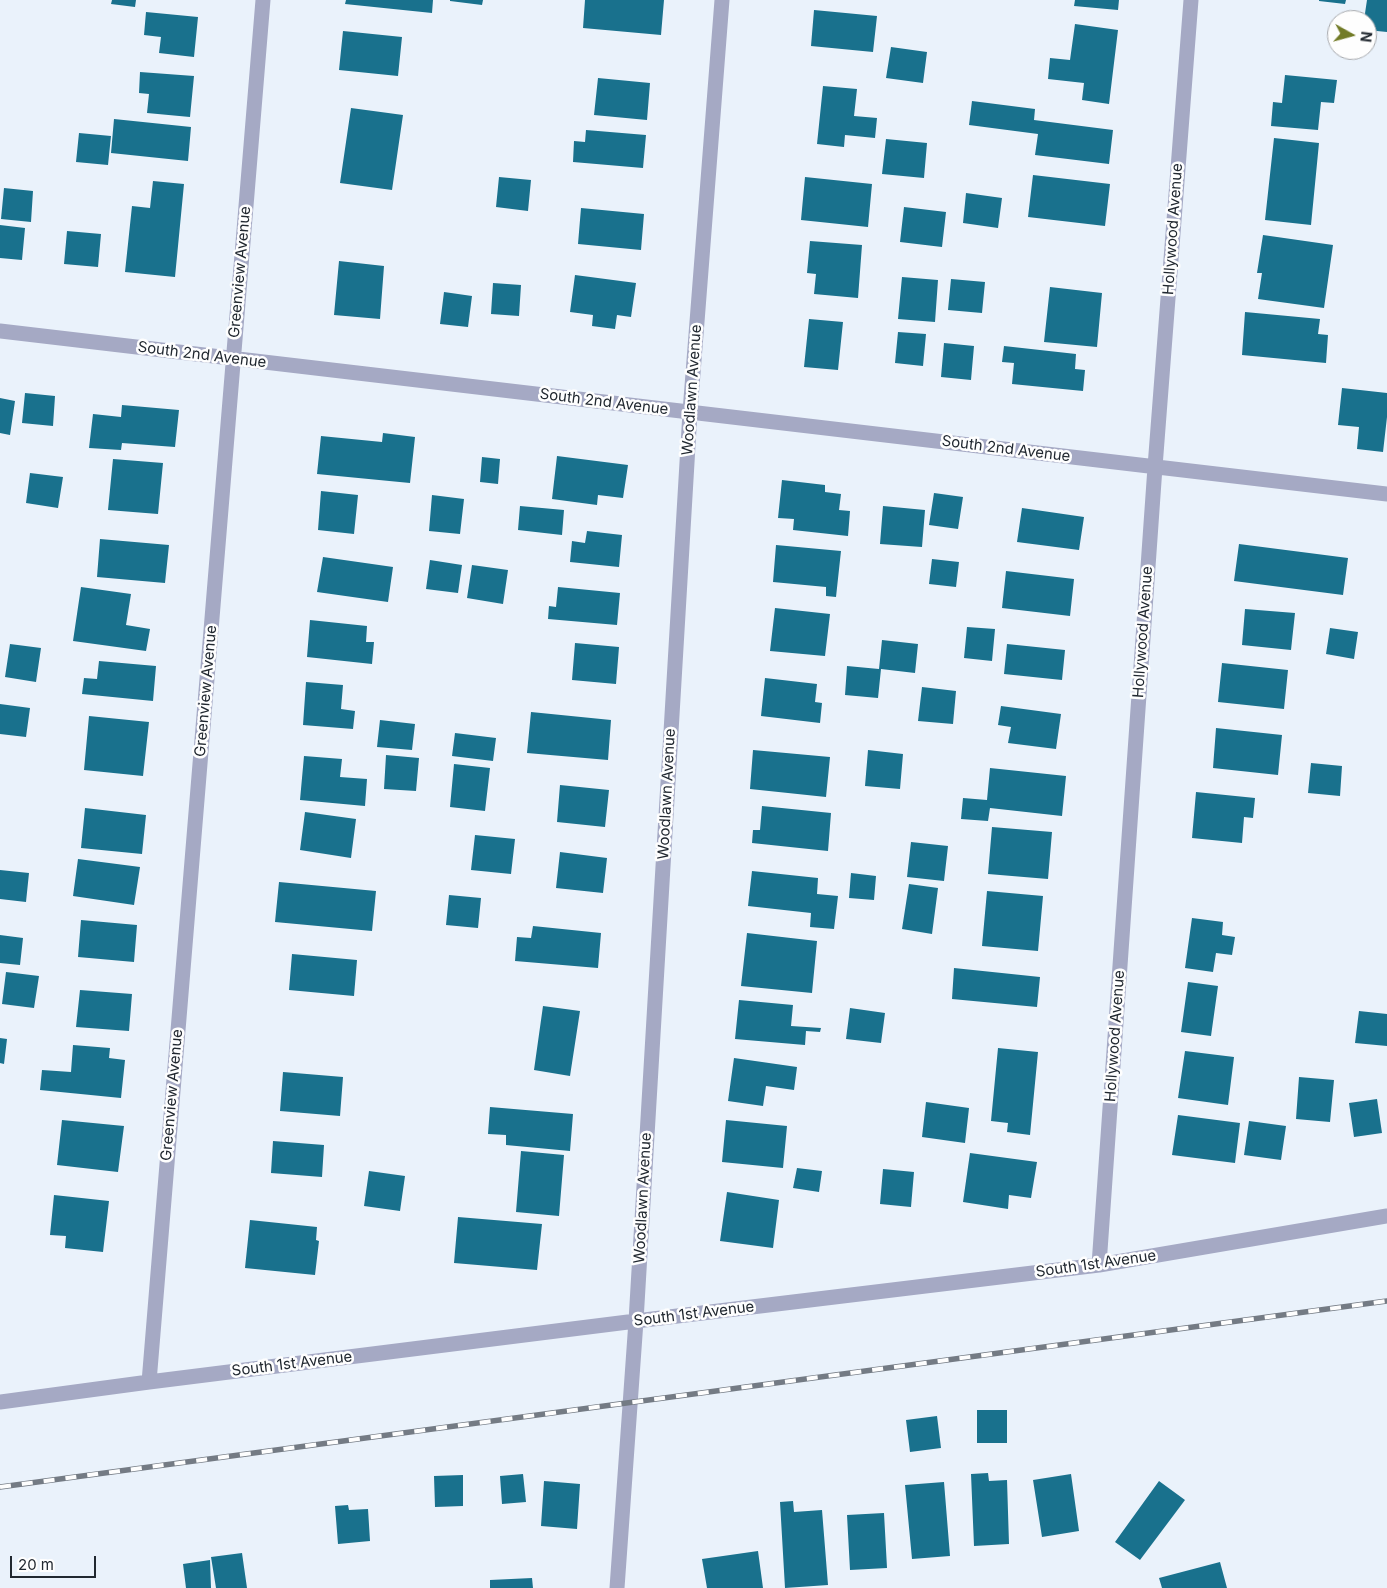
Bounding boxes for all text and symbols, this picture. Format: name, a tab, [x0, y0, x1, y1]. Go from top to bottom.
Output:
north arrow	[1327, 10, 1377, 60]
text: N	[1357, 30, 1375, 43]
street label: Hollywood Avenue	[1159, 163, 1187, 295]
street label: Greenview Avenue	[225, 205, 255, 339]
street label: Woodlawn Avenue	[678, 324, 706, 456]
street label: South 2nd Avenue	[137, 338, 267, 372]
street label: South 2nd Avenue	[539, 385, 669, 419]
street label: South 2nd Avenue	[941, 432, 1071, 466]
street label: Hollywood Avenue	[1129, 566, 1157, 698]
street label: Greenview Avenue	[191, 624, 221, 758]
street label: Woodlawn Avenue	[655, 728, 679, 860]
street label: Hollywood Avenue	[1101, 970, 1129, 1102]
street label: Greenview Avenue	[157, 1028, 187, 1162]
street label: Woodlawn Avenue	[631, 1132, 655, 1264]
street label: South 1st Avenue	[1035, 1247, 1157, 1281]
street label: South 1st Avenue	[633, 1298, 755, 1330]
street label: South 1st Avenue	[231, 1348, 353, 1380]
scale bar	[12, 1546, 99, 1578]
text: 20 m	[18, 1555, 54, 1574]

